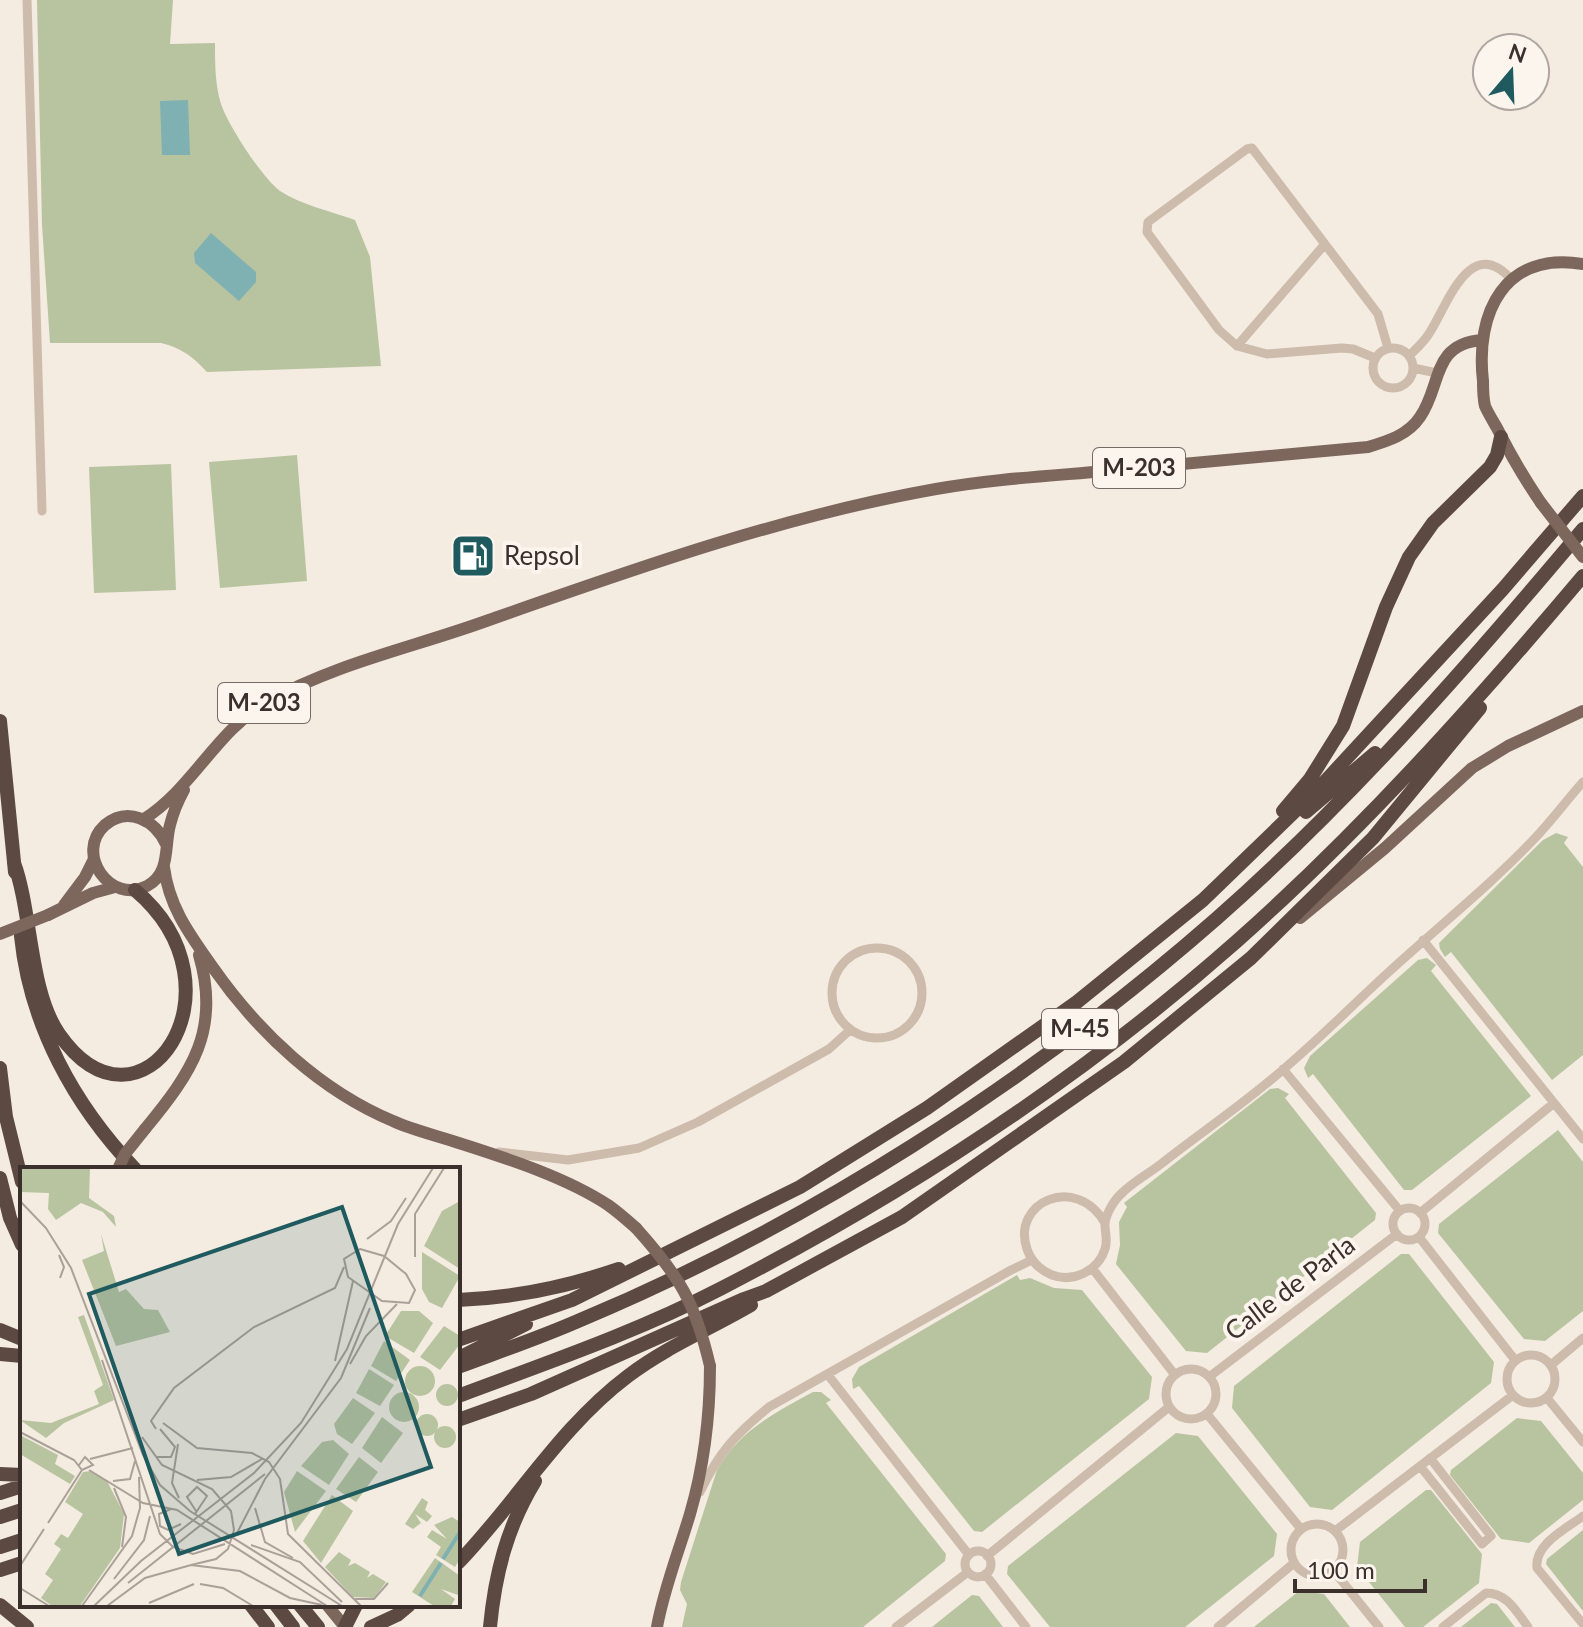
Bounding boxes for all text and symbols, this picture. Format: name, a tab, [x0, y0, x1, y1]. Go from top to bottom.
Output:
north arrow	[1471, 32, 1551, 112]
text: N	[1505, 37, 1530, 68]
road number: M-203	[1093, 448, 1185, 488]
fuel station icon: Repsol	[449, 532, 497, 580]
place label: Repsol	[504, 539, 580, 571]
road number: M-203	[218, 683, 310, 723]
road number: M-45	[1042, 1009, 1118, 1049]
inset map	[20, 1167, 460, 1607]
street label: Calle de Parla	[1218, 1228, 1361, 1346]
scale bar	[1295, 1543, 1425, 1593]
text: 100 m	[1307, 1555, 1375, 1584]

